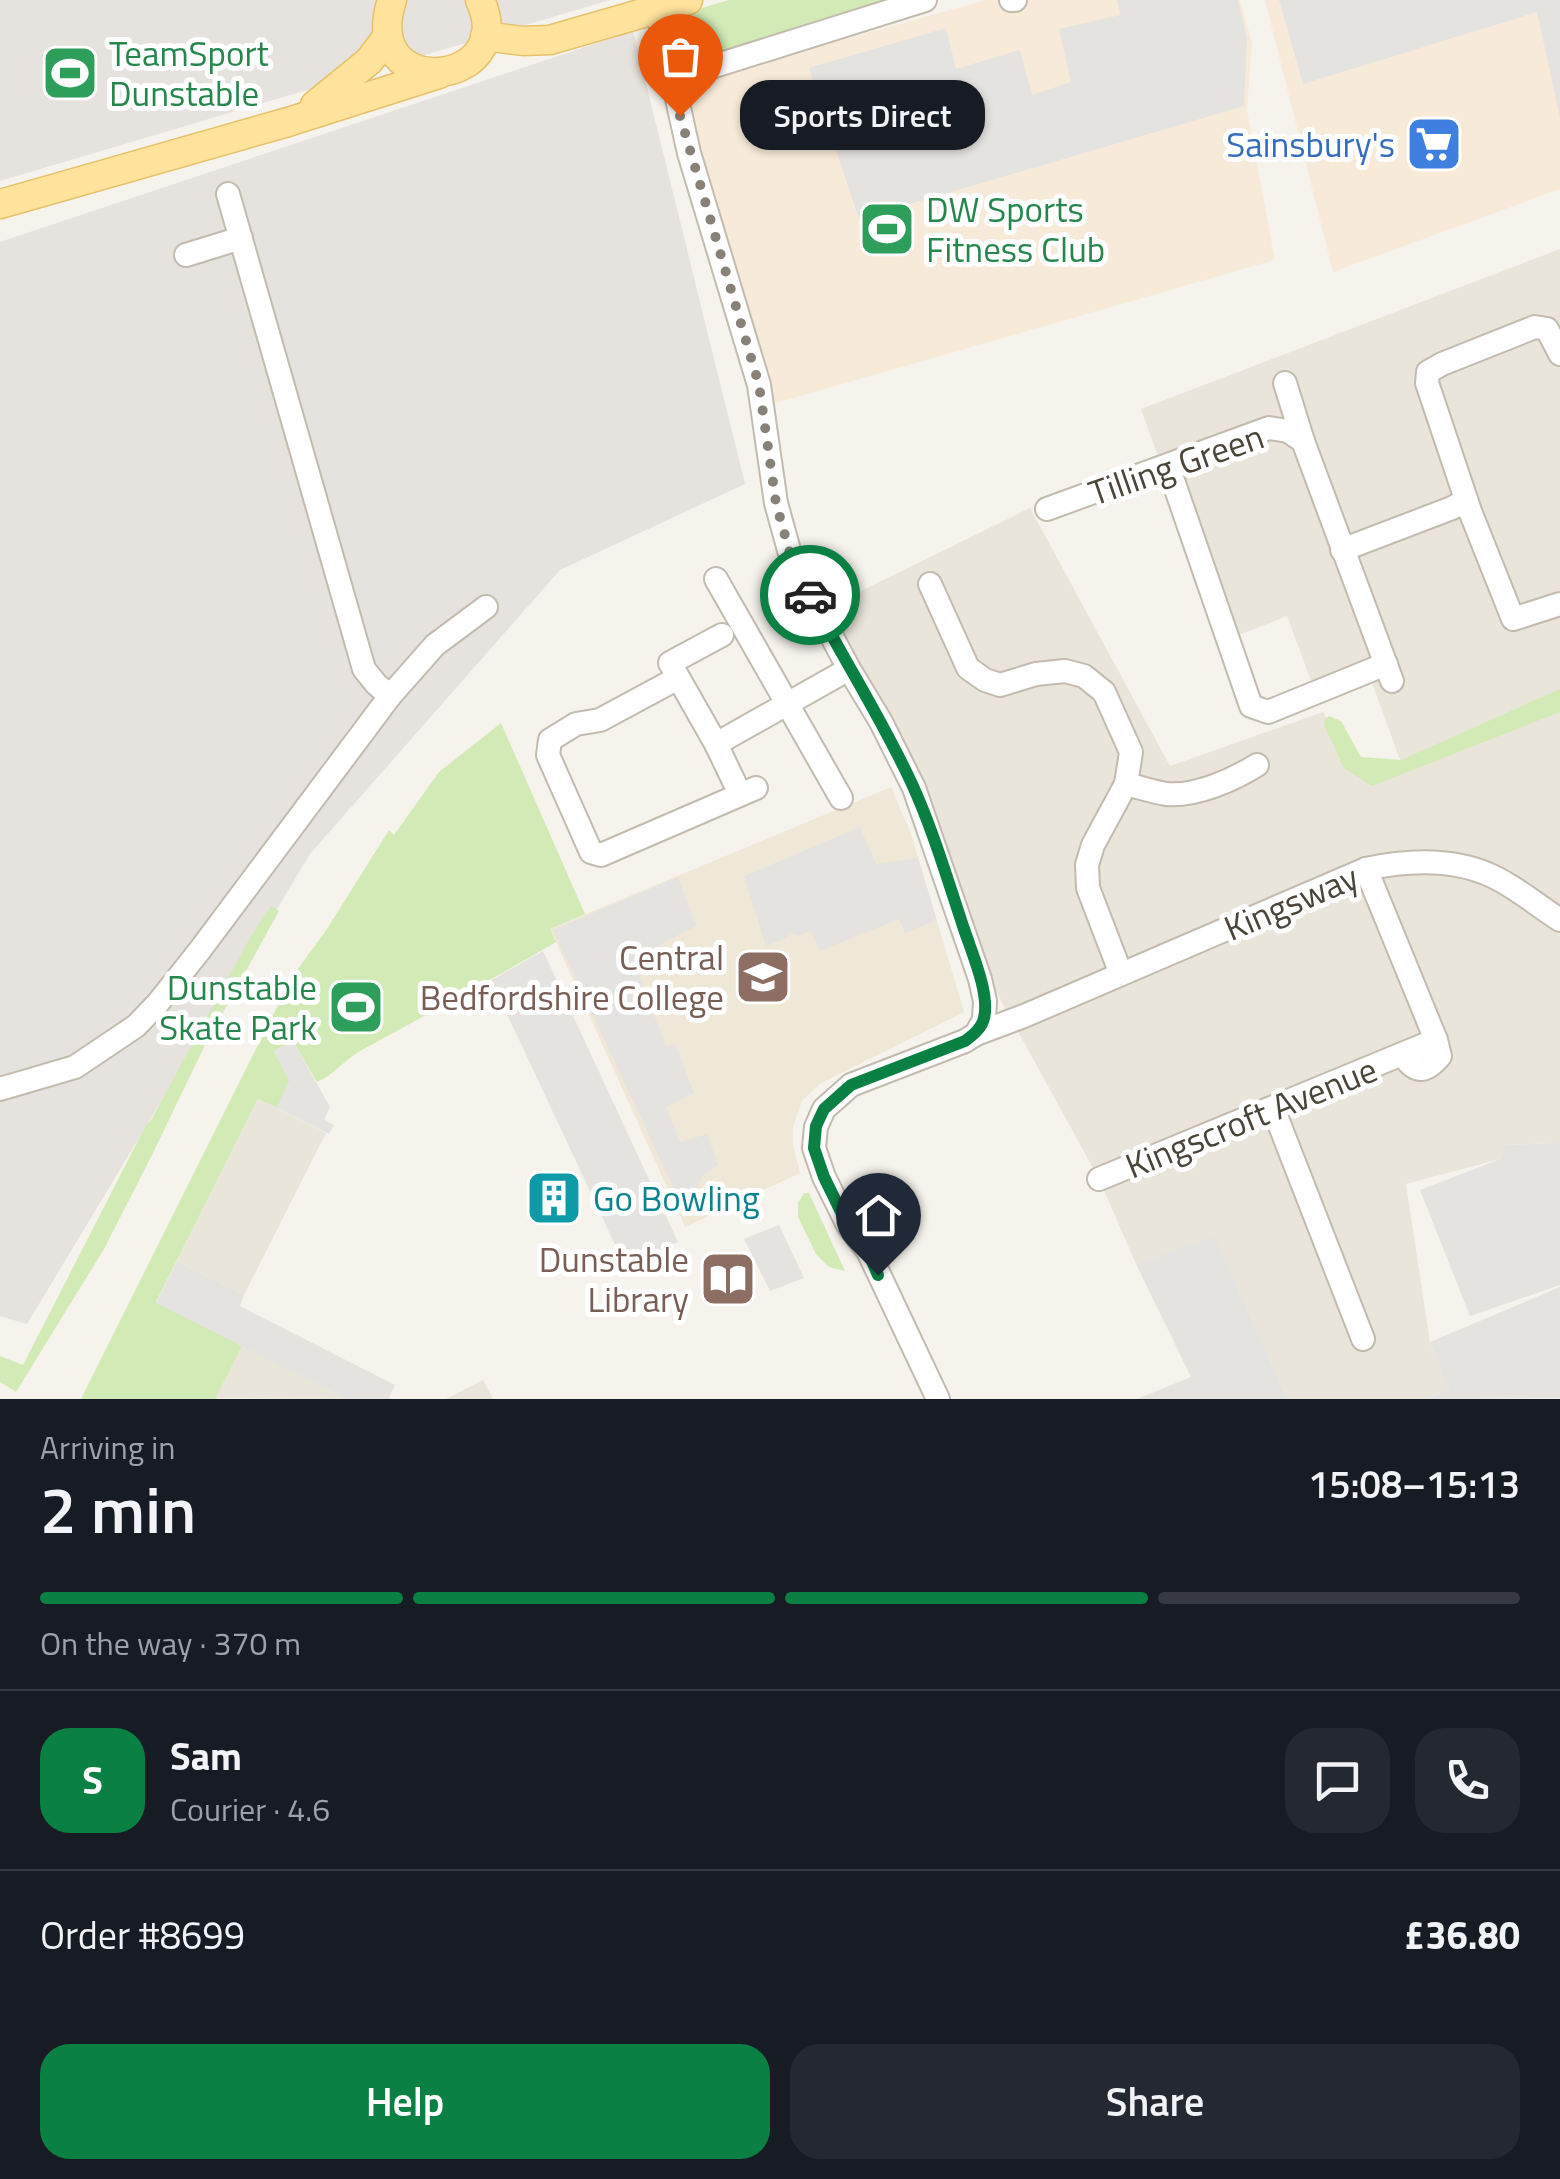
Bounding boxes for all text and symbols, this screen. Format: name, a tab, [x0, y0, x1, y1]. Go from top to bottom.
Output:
pin	[638, 14, 723, 117]
place label: TeamSport Dunstable	[109, 26, 269, 120]
icon: bag	[653, 29, 708, 84]
sports icon: TeamSport Dunstable	[40, 43, 100, 103]
callout: Sports Direct	[740, 81, 985, 151]
text: Sports Direct	[773, 91, 952, 139]
supermarket icon: Sainsbury's	[1404, 114, 1464, 174]
place label: Sainsbury's	[1226, 117, 1395, 171]
place label: DW Sports Fitness Club	[926, 182, 1105, 276]
sports icon: DW Sports Fitness Club	[857, 199, 917, 259]
street label: Tilling Green	[1081, 409, 1271, 519]
courier	[760, 545, 860, 645]
icon: car	[783, 568, 838, 623]
street label: Kingsway	[1215, 850, 1367, 954]
place label: Central Bedfordshire College	[420, 930, 724, 1024]
school or university icon: Central Bedfordshire College	[733, 947, 793, 1007]
place label: Dunstable Skate Park	[159, 960, 317, 1054]
sports icon: Dunstable Skate Park	[326, 977, 386, 1037]
street label: Kingscroft Avenue	[1117, 1042, 1385, 1192]
building icon: Go Bowling	[524, 1168, 584, 1228]
place label: Go Bowling	[593, 1171, 760, 1225]
pin	[836, 1173, 921, 1276]
icon: home	[851, 1188, 906, 1243]
place label: Dunstable Library	[539, 1232, 689, 1326]
library icon: Dunstable Library	[698, 1249, 758, 1309]
text: Arriving in	[40, 1423, 176, 1471]
text: 15:08–15:13	[1308, 1455, 1520, 1513]
text: 2 min	[40, 1459, 196, 1558]
text: On the way · 370 m	[40, 1619, 301, 1667]
text: Sam	[170, 1727, 242, 1785]
button: chat	[1285, 1728, 1390, 1833]
button: phone	[1415, 1728, 1520, 1833]
text: S	[82, 1751, 103, 1809]
text: Courier · 4.6	[170, 1785, 330, 1833]
text: Order #8699	[40, 1906, 245, 1964]
text: £36.80	[1404, 1906, 1520, 1964]
button: Help	[40, 2044, 770, 2159]
button: Share	[790, 2044, 1520, 2159]

